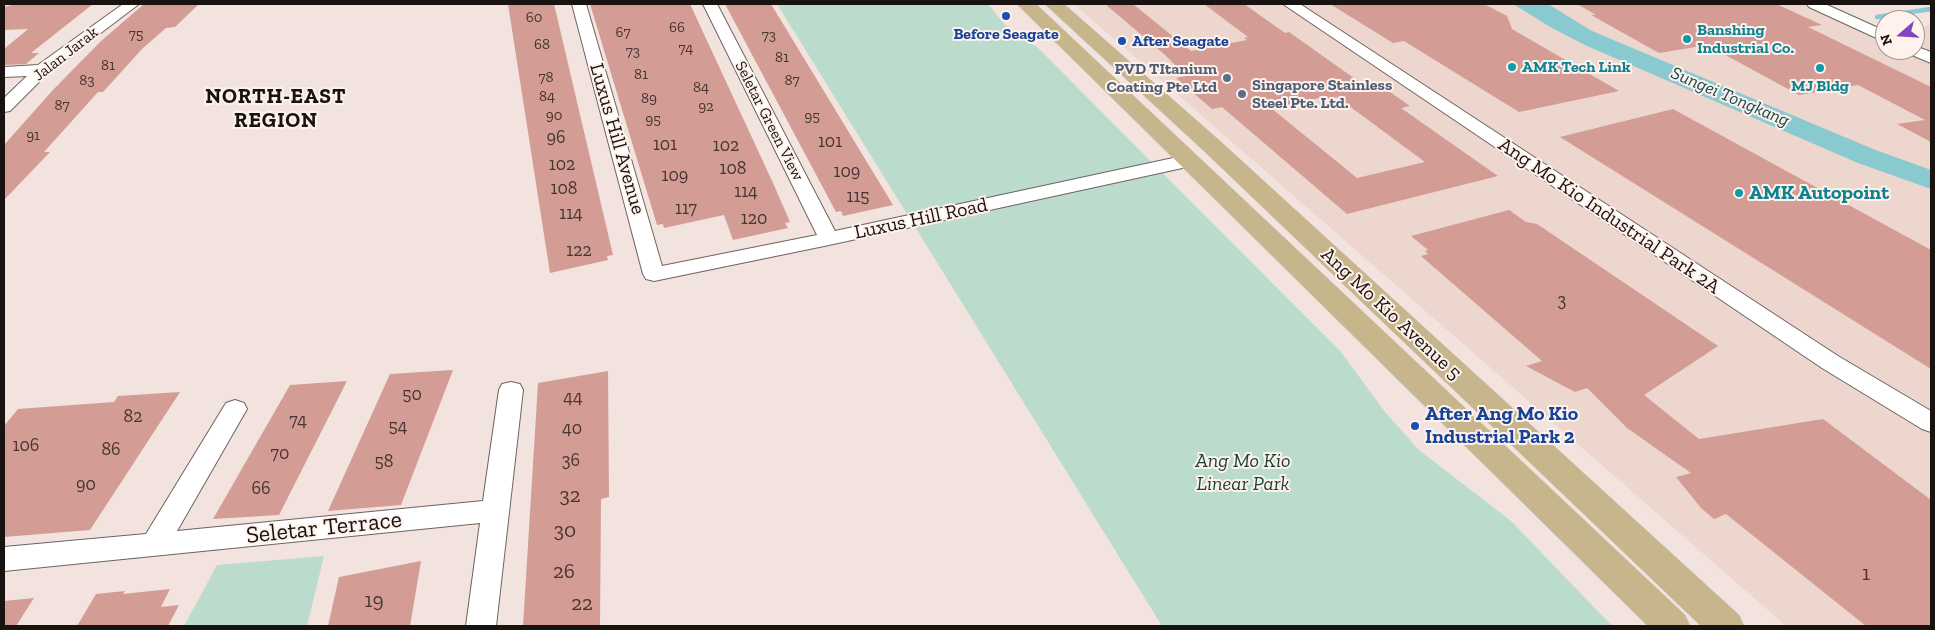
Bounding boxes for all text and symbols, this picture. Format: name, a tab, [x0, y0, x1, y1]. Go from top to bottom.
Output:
house number: 60	[526, 9, 542, 27]
marker: Before Seagate	[1000, 10, 1012, 22]
north arrow	[1875, 10, 1925, 60]
house number: 66	[669, 19, 685, 37]
place label: Banshing Industrial Co.	[1697, 20, 1794, 58]
street label: Jalan Jarak	[30, 23, 102, 85]
house number: 67	[615, 24, 631, 42]
place label: Before Seagate	[953, 24, 1059, 44]
house number: 75	[129, 26, 143, 44]
house number: 73	[762, 27, 776, 45]
place label: After Seagate	[1132, 31, 1229, 51]
text: N	[1877, 32, 1896, 48]
marker: Banshing Industrial Co.	[1681, 33, 1693, 45]
marker: After Seagate	[1116, 35, 1128, 47]
house number: 68	[534, 36, 550, 54]
house number: 74	[679, 40, 693, 58]
house number: 73	[626, 43, 640, 61]
house number: 81	[775, 49, 789, 67]
house number: 81	[101, 57, 115, 75]
place label: AMK Tech Link	[1522, 57, 1630, 77]
street label: Seletar Green View	[731, 58, 807, 184]
place label: PVD TItanium Coating Pte Ltd	[1107, 59, 1217, 97]
street label: Luxus Hill Avenue	[584, 61, 650, 217]
marker: AMK Tech Link	[1506, 61, 1518, 73]
water label: Sungei Tongkang	[1668, 62, 1792, 132]
marker: MJ Bldg	[1814, 62, 1826, 74]
house number: 81	[634, 66, 648, 84]
house number: 78	[538, 69, 554, 87]
house number: 83	[79, 72, 95, 90]
house number: 87	[784, 72, 800, 90]
marker: PVD TItanium Coating Pte Ltd	[1221, 72, 1233, 84]
place label: Singapore Stainless Steel Pte. Ltd.	[1252, 75, 1392, 113]
place label: MJ Bldg	[1791, 76, 1849, 96]
house number: 84	[693, 79, 709, 97]
district label: NORTH-EAST REGION	[204, 84, 348, 134]
house number: 84	[539, 88, 555, 106]
marker: Singapore Stainless Steel Pte. Ltd.	[1236, 88, 1248, 100]
house number: 89	[641, 90, 657, 108]
house number: 87	[54, 97, 70, 115]
house number: 92	[698, 98, 714, 116]
house number: 90	[546, 107, 562, 125]
house number: 95	[804, 108, 820, 126]
house number: 95	[645, 111, 661, 129]
house number: 91	[26, 127, 40, 145]
house number: 96	[546, 127, 566, 149]
house number: 101	[818, 131, 842, 153]
street label: Ang Mo Kio Industrial Park 2A	[1494, 133, 1724, 299]
house number: 101	[653, 134, 677, 156]
house number: 102	[713, 135, 739, 157]
house number: 102	[549, 154, 575, 176]
house number: 108	[720, 158, 746, 180]
house number: 109	[834, 161, 860, 183]
house number: 109	[662, 165, 688, 187]
house number: 108	[551, 178, 577, 200]
house number: 114	[734, 181, 758, 203]
place label: AMK Autopoint	[1749, 181, 1889, 205]
house number: 115	[846, 186, 870, 208]
marker: AMK Autopoint	[1733, 187, 1745, 199]
street label: Luxus Hill Road	[852, 193, 990, 245]
house number: 117	[675, 198, 697, 220]
house number: 114	[559, 203, 583, 225]
house number: 120	[741, 208, 767, 230]
house number: 122	[566, 240, 592, 262]
street label: Ang Mo Kio Avenue 5	[1316, 243, 1466, 385]
house number: 3	[1558, 290, 1566, 312]
house number: 50	[402, 384, 422, 406]
house number: 44	[563, 387, 583, 409]
place label: After Ang Mo Kio Industrial Park 2	[1425, 402, 1578, 449]
house number: 82	[124, 406, 142, 428]
house number: 74	[289, 410, 307, 432]
house number: 54	[389, 416, 407, 438]
house number: 40	[562, 418, 582, 440]
marker: After Ang Mo Kio Industrial Park 2	[1409, 420, 1421, 432]
house number: 106	[13, 435, 39, 457]
house number: 86	[101, 439, 121, 461]
house number: 70	[271, 443, 289, 465]
park label: Ang Mo Kio Linear Park	[1195, 449, 1291, 496]
house number: 36	[562, 450, 580, 472]
house number: 58	[375, 451, 393, 473]
house number: 90	[76, 474, 96, 496]
house number: 66	[251, 478, 271, 500]
house number: 32	[559, 483, 581, 509]
street label: Seletar Terrace	[245, 505, 403, 551]
house number: 30	[554, 518, 576, 544]
house number: 26	[553, 559, 575, 585]
house number: 1	[1862, 561, 1870, 587]
house number: 19	[364, 588, 384, 614]
house number: 22	[571, 591, 593, 617]

